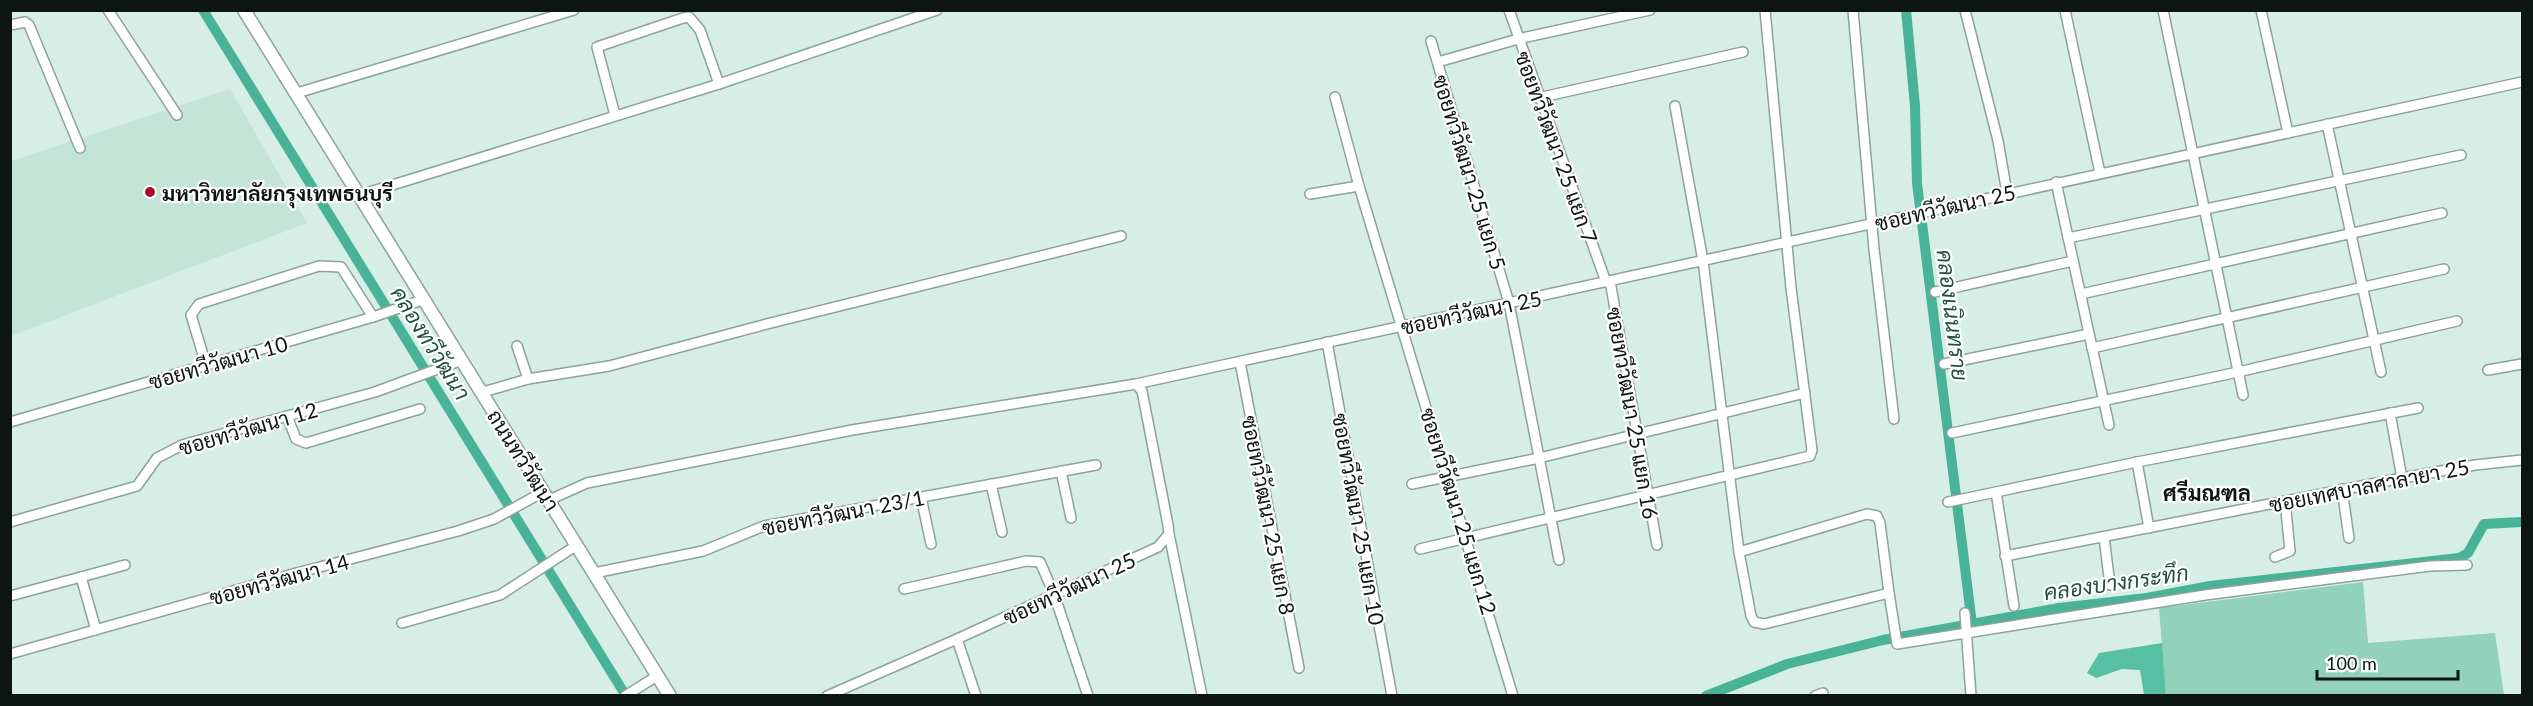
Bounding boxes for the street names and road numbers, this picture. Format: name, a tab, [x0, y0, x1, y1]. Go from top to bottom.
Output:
street label: ซอยทวีวัฒนา 25 แยก 7	[1511, 48, 1603, 246]
street label: ซอยทวีวัฒนา 25 แยก 5	[1428, 72, 1512, 272]
street label: ซอยทวีวัฒนา 25	[1872, 179, 2018, 235]
street label: ซอยทวีวัฒนา 25	[1398, 285, 1544, 339]
street label: ซอยทวีวัฒนา 25 แยก 16	[1602, 305, 1664, 521]
street label: ซอยทวีวัฒนา 10	[146, 330, 290, 394]
street label: ซอยทวีวัฒนา 12	[176, 396, 320, 460]
street label: ถนนทวีวัฒนา	[483, 404, 565, 516]
street label: ซอยทวีวัฒนา 25 แยก 12	[1416, 405, 1502, 617]
street label: ซอยทวีวัฒนา 25 แยก 10	[1328, 411, 1390, 627]
street label: ซอยทวีวัฒนา 25 แยก 8	[1237, 413, 1301, 617]
street label: ซอยเทศบาลศาลายา 25	[2267, 453, 2471, 517]
street label: ซอยทวีวัฒนา 23/1	[760, 484, 926, 540]
street label: ซอยทวีวัฒนา 25	[999, 546, 1139, 630]
street label: ซอยทวีวัฒนา 14	[207, 548, 351, 610]

